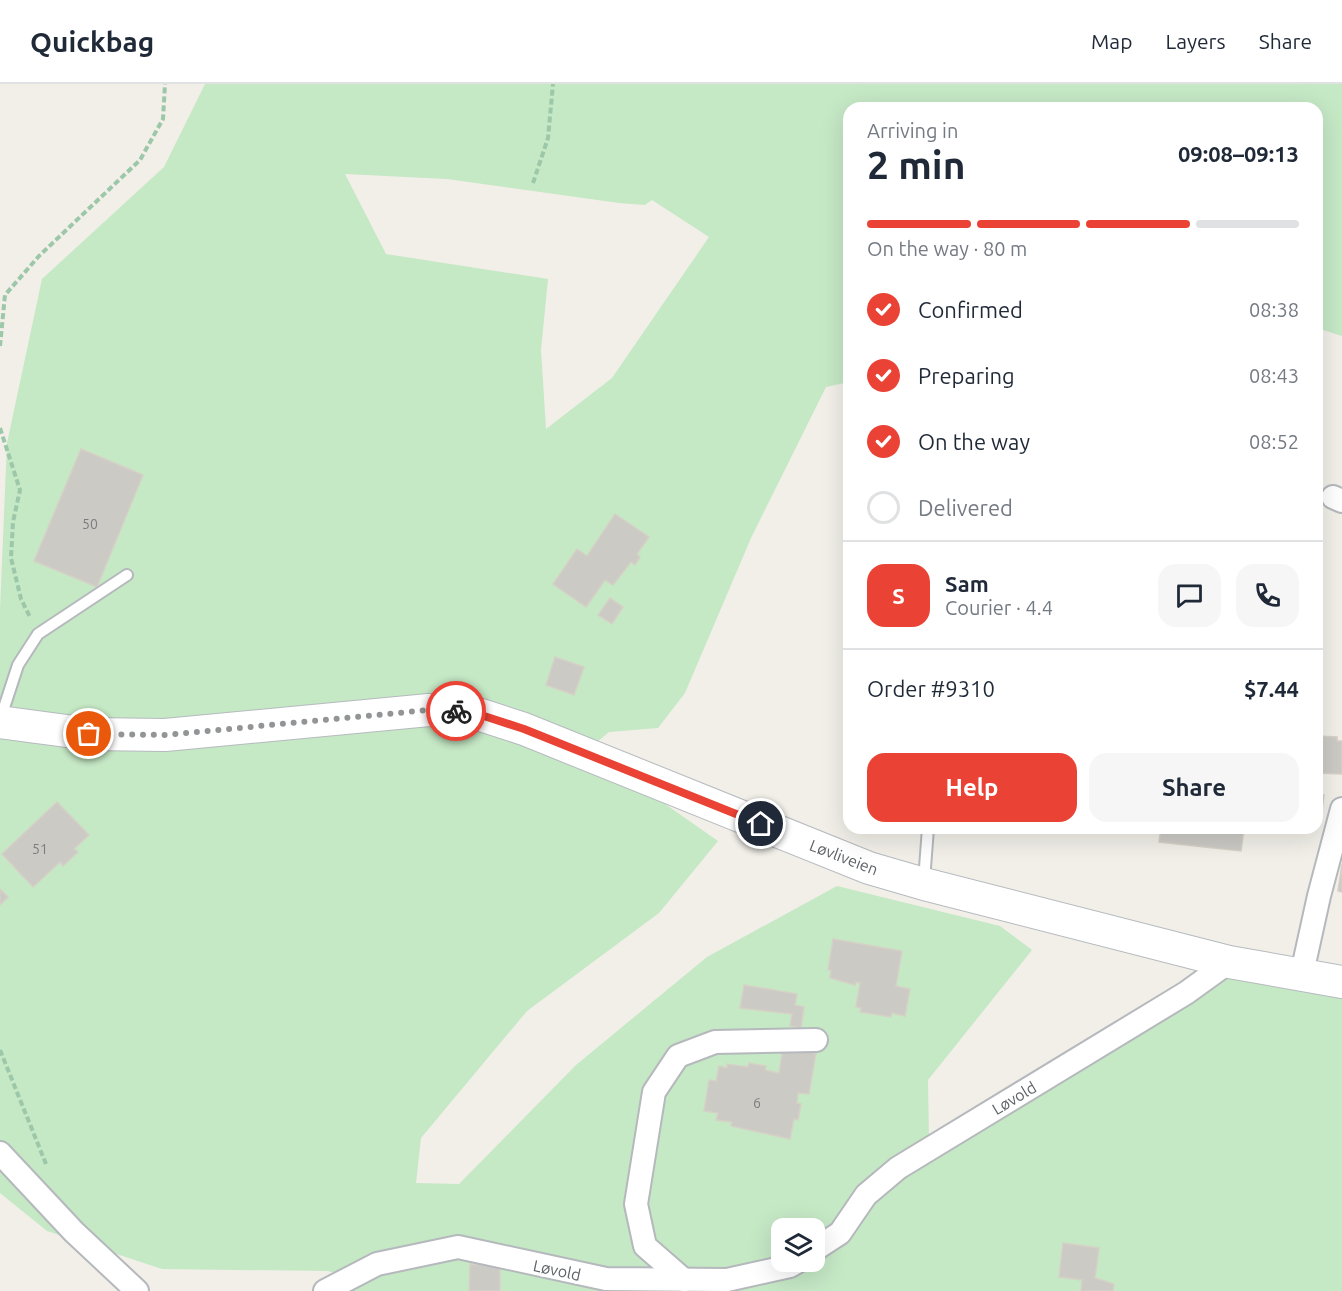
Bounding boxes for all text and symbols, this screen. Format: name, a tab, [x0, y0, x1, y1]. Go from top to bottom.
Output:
text: Quickbag	[30, 26, 154, 57]
text: Map	[1091, 29, 1132, 53]
text: Layers	[1165, 29, 1226, 53]
text: Share	[1259, 29, 1312, 53]
text: Arriving in	[867, 119, 958, 142]
text: 09:08–09:13	[1178, 141, 1299, 166]
text: 2 min	[867, 143, 966, 186]
text: On the way · 80 m	[867, 237, 1027, 260]
icon: check	[867, 293, 900, 326]
text: Confirmed	[918, 297, 1023, 322]
text: 08:38	[1249, 298, 1299, 321]
icon: check	[867, 359, 900, 392]
text: Preparing	[918, 363, 1015, 388]
text: 08:43	[1249, 364, 1299, 387]
icon: check	[867, 425, 900, 458]
text: On the way	[918, 429, 1030, 454]
text: 08:52	[1249, 430, 1299, 453]
text: Delivered	[918, 495, 1013, 520]
house number: 50	[82, 516, 98, 532]
button: chat	[1158, 564, 1221, 627]
button: phone	[1236, 564, 1299, 627]
text: Sam	[945, 571, 989, 596]
text: S	[892, 583, 905, 608]
text: Courier · 4.4	[945, 596, 1053, 619]
text: Order #9310	[867, 676, 995, 701]
text: $7.44	[1244, 676, 1299, 701]
courier	[426, 681, 486, 741]
icon: bike	[440, 695, 473, 728]
pin	[63, 708, 114, 759]
icon: bag	[72, 717, 105, 750]
button: Help	[867, 753, 1077, 822]
button: Share	[1089, 753, 1299, 822]
pin	[735, 798, 786, 849]
icon: home	[744, 807, 777, 840]
street label: Løvliveien	[807, 836, 881, 878]
house number: 51	[32, 841, 48, 857]
street label: Løvold	[989, 1078, 1039, 1118]
house number: 6	[753, 1095, 761, 1111]
map controls	[771, 1218, 825, 1272]
button: layers	[771, 1218, 825, 1272]
street label: Løvold	[532, 1256, 582, 1284]

